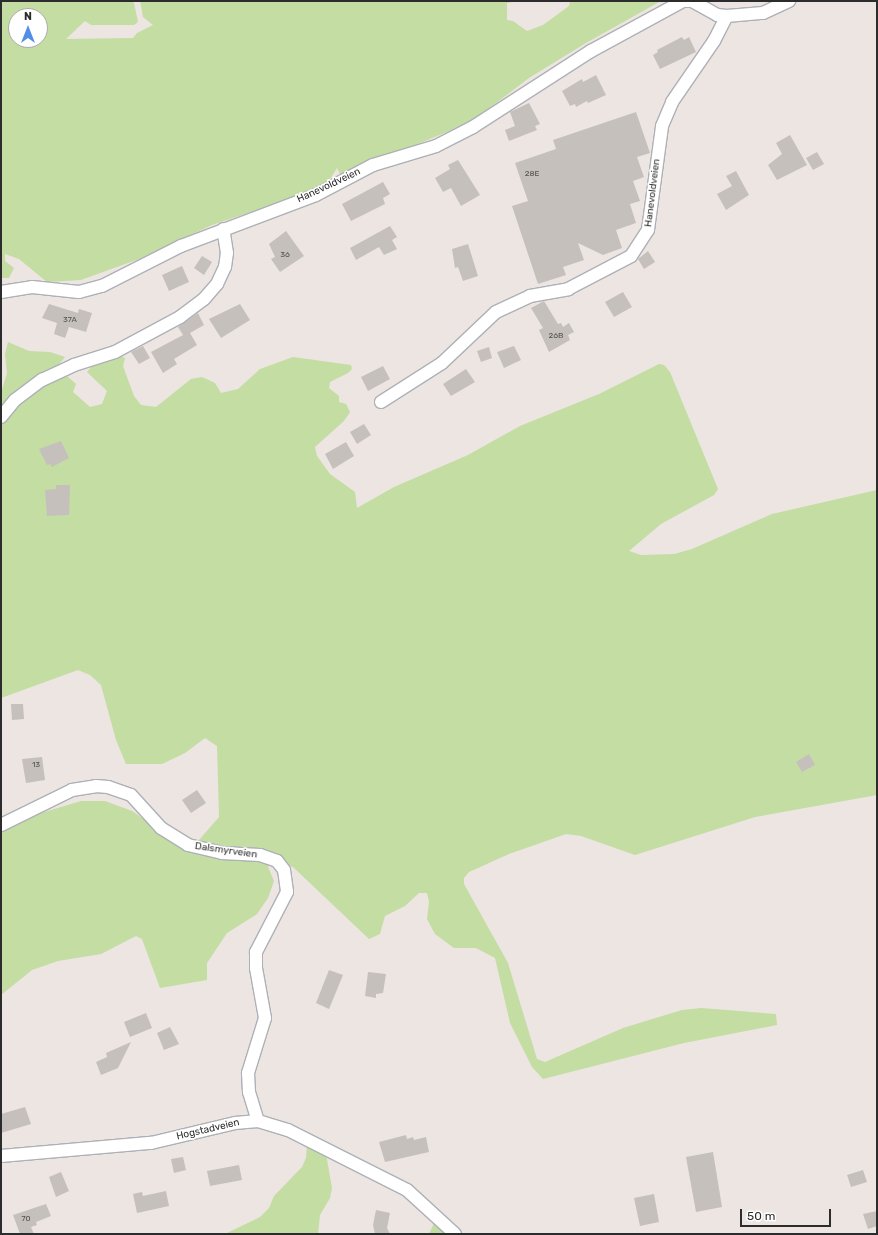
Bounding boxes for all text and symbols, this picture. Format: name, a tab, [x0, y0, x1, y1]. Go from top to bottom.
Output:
north arrow	[8, 8, 48, 48]
text: N	[24, 10, 32, 23]
street label: Hanevoldveien	[643, 158, 663, 228]
street label: Hanevoldveien	[295, 166, 363, 206]
house number: 28E	[525, 169, 539, 179]
house number: 36	[280, 250, 290, 260]
house number: 37A	[63, 315, 77, 325]
house number: 26B	[549, 331, 563, 341]
house number: 13	[32, 760, 40, 770]
street label: Dalsmyrveien	[194, 841, 258, 861]
street label: Hogstadveien	[175, 1117, 241, 1143]
scale bar	[742, 1201, 833, 1227]
text: 50 m	[747, 1209, 775, 1223]
house number: 70	[21, 1214, 31, 1224]

